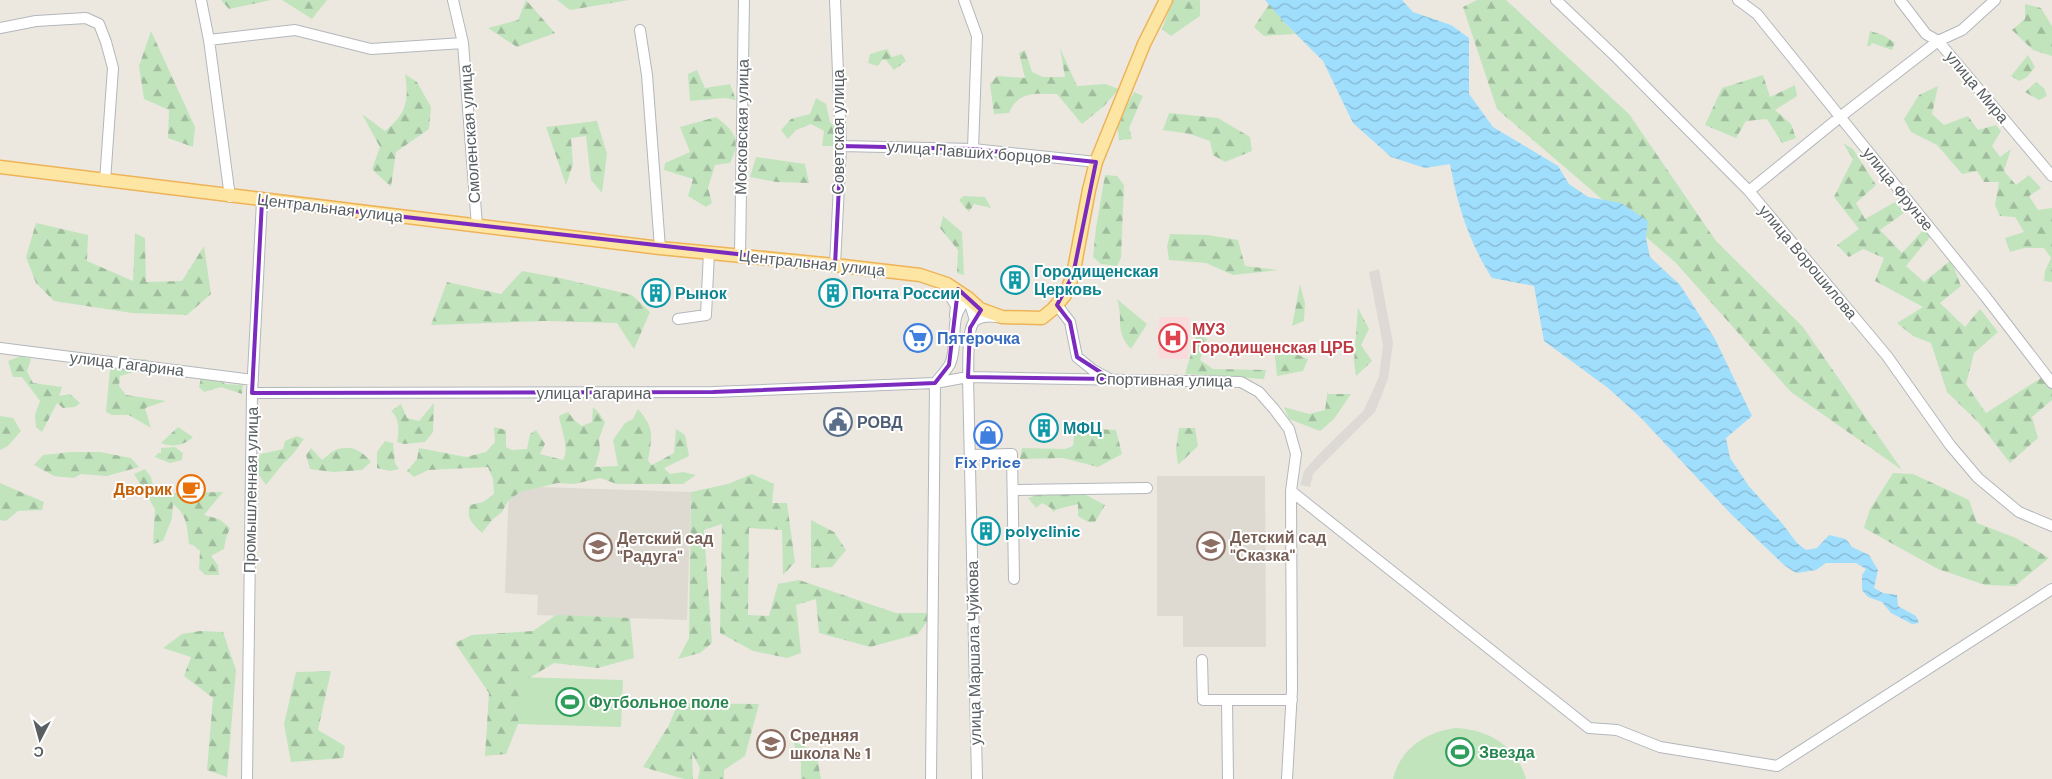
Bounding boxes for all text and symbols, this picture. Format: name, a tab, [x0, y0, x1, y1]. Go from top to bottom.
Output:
street label: улица Мира	[1941, 46, 2013, 128]
street label: Московская улица	[730, 59, 754, 195]
street label: Смоленская улица	[455, 64, 485, 204]
street label: Советская улица	[828, 69, 849, 195]
street label: улица Павших борцов	[886, 136, 1052, 168]
street label: улица Фрунзе	[1858, 143, 1938, 235]
street label: Центральная улица	[256, 189, 404, 227]
street label: улица Ворошилова	[1754, 200, 1862, 324]
street label: Центральная улица	[738, 245, 886, 281]
place label: Городищенская Церковь	[1034, 261, 1159, 300]
building icon: Городищенская Церковь	[1000, 265, 1030, 295]
building icon: Рынок	[641, 278, 671, 308]
building icon: Почта России	[818, 278, 848, 308]
place label: Рынок	[675, 283, 728, 304]
place label: Почта России	[852, 283, 960, 304]
place label: МУЗ Городищенская ЦРБ	[1192, 319, 1354, 358]
supermarket icon: Пятерочка	[903, 323, 933, 353]
hospital icon: МУЗ Городищенская ЦРБ	[1158, 323, 1188, 353]
place label: Пятерочка	[937, 328, 1020, 349]
street label: улица Гагарина	[69, 347, 185, 381]
street label: Спортивная улица	[1095, 368, 1233, 392]
street label: улица Гагарина	[537, 383, 652, 404]
street label: Промышленная улица	[239, 407, 263, 573]
public building icon: РОВД	[823, 407, 853, 437]
place label: РОВД	[857, 412, 903, 433]
building icon: МФЦ	[1029, 413, 1059, 443]
place label: МФЦ	[1063, 418, 1102, 439]
shop icon: Fix Price	[973, 420, 1003, 450]
place label: Fix Price	[955, 452, 1021, 473]
cafe icon: Дворик	[176, 474, 206, 504]
place label: Дворик	[114, 479, 173, 500]
building icon: polyclinic	[971, 516, 1001, 546]
place label: polyclinic	[1005, 521, 1081, 542]
place label: Детский сад "Сказка"	[1230, 527, 1326, 566]
place label: Детский сад "Радуга"	[617, 528, 713, 567]
school or university icon: Детский сад "Сказка"	[1196, 531, 1226, 561]
school or university icon: Детский сад "Радуга"	[583, 532, 613, 562]
street label: улица Маршала Чуйкова	[962, 560, 986, 746]
sports icon: Футбольное поле	[555, 687, 585, 717]
place label: Футбольное поле	[589, 692, 729, 713]
north arrow	[15, 714, 65, 764]
place label: Средняя школа № 1	[790, 725, 871, 764]
school or university icon: Средняя школа № 1	[756, 729, 786, 759]
sports icon: Звезда	[1445, 737, 1475, 767]
text: С	[33, 742, 45, 761]
place label: Звезда	[1479, 742, 1535, 763]

